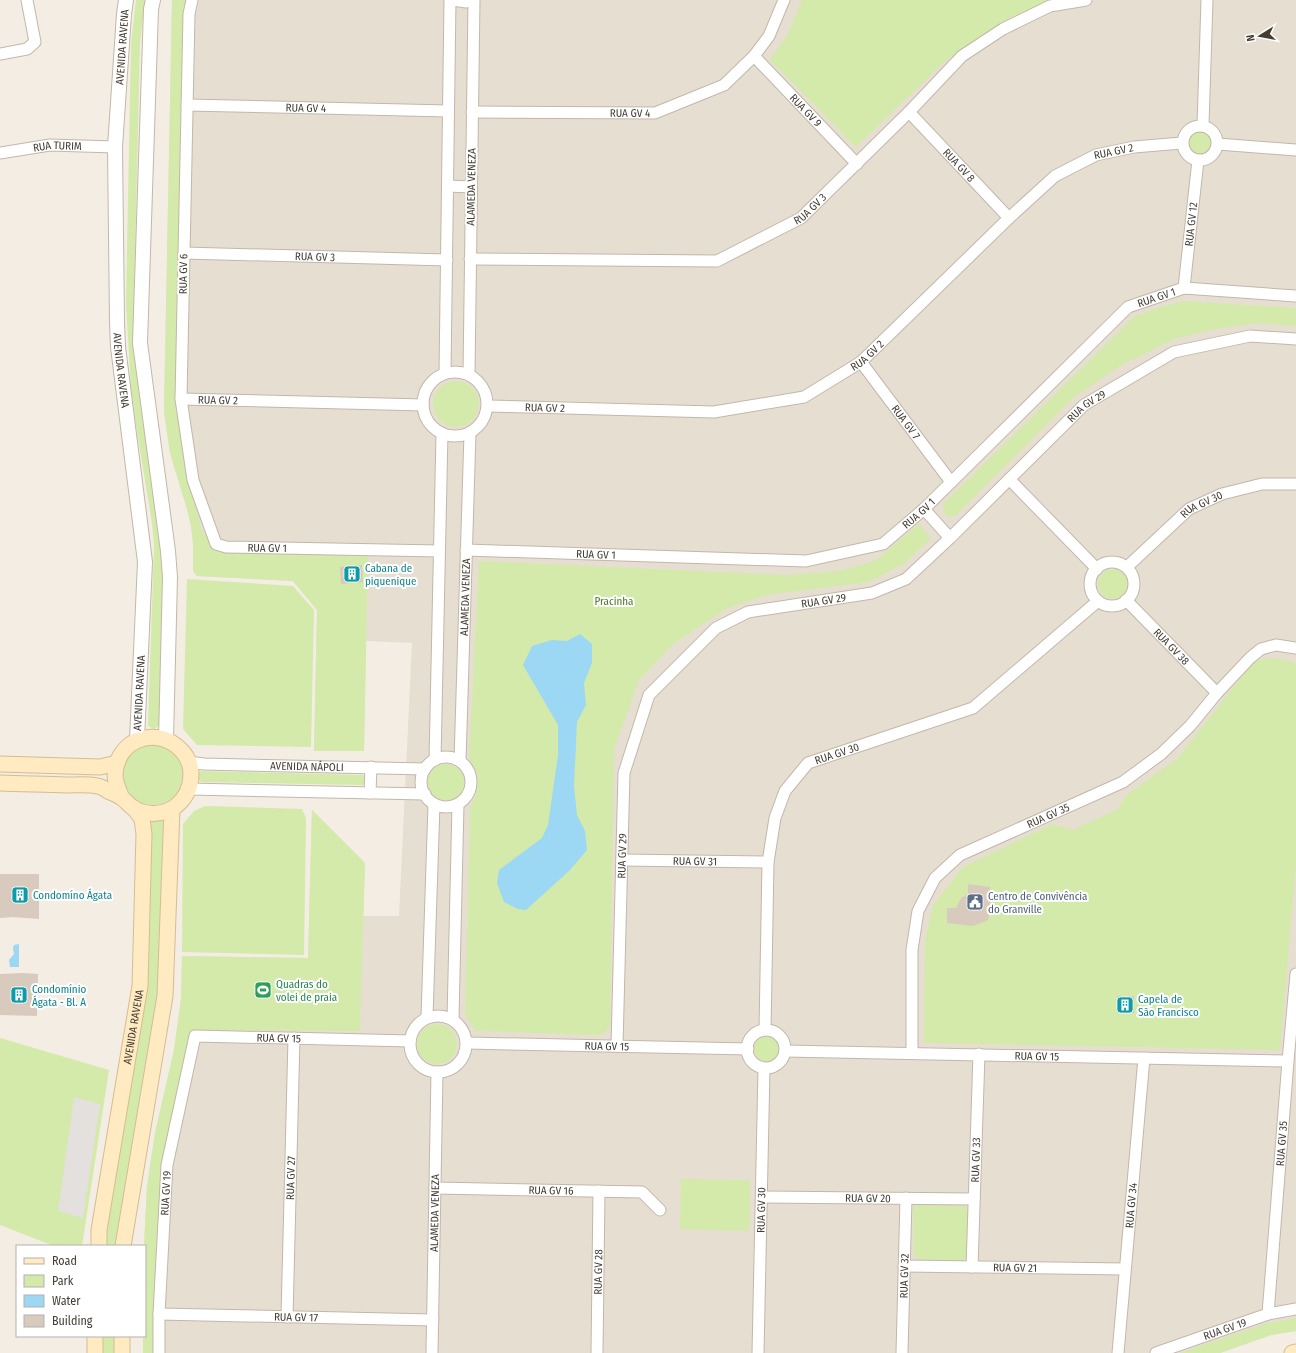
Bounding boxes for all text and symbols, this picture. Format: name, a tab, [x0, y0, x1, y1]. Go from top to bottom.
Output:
street label: AVENIDA RAVENA	[113, 9, 132, 85]
north arrow	[1240, 16, 1280, 56]
text: N	[1244, 33, 1258, 42]
street label: RUA GV 9	[787, 91, 824, 130]
street label: RUA GV 4	[286, 101, 327, 115]
street label: RUA GV 4	[610, 107, 651, 120]
street label: RUA TURIM	[32, 139, 82, 155]
street label: RUA GV 2	[1093, 141, 1135, 162]
street label: RUA GV 8	[940, 146, 978, 185]
street label: ALAMEDA VENEZA	[464, 148, 479, 226]
street label: RUA GV 3	[792, 191, 829, 228]
street label: RUA GV 12	[1183, 202, 1200, 247]
street label: RUA GV 3	[295, 250, 335, 264]
street label: RUA GV 6	[177, 253, 190, 294]
street label: RUA GV 1	[1136, 285, 1177, 310]
street label: AVENIDA RAVENA	[110, 333, 132, 409]
street label: RUA GV 2	[848, 338, 887, 374]
street label: RUA GV 29	[1065, 388, 1108, 425]
street label: RUA GV 2	[198, 393, 238, 407]
street label: RUA GV 2	[525, 401, 565, 415]
street label: RUA GV 7	[889, 403, 923, 442]
street label: RUA GV 30	[1178, 489, 1225, 521]
street label: RUA GV 1	[900, 496, 938, 532]
street label: RUA GV 1	[247, 541, 287, 555]
street label: RUA GV 1	[576, 548, 616, 562]
street label: ALAMEDA VENEZA	[458, 558, 473, 636]
place label: Cabana de piquenique	[365, 562, 416, 588]
building icon: Cabana de piquenique	[342, 564, 362, 584]
street label: RUA GV 29	[800, 591, 847, 611]
park label: Pracinha	[595, 595, 633, 608]
street label: RUA GV 38	[1150, 626, 1192, 668]
street label: AVENIDA RAVENA	[131, 655, 148, 731]
street label: RUA GV 30	[813, 740, 861, 767]
street label: AVENIDA NÁPOLI	[270, 759, 344, 774]
street label: RUA GV 35	[1025, 801, 1072, 831]
street label: RUA GV 29	[615, 833, 629, 879]
street label: RUA GV 31	[673, 855, 717, 868]
building icon: Condomíno Ágata	[10, 885, 30, 905]
place label: Condomíno Ágata	[33, 888, 112, 902]
place label: Centro de Convivência do Granville	[988, 890, 1088, 916]
public building icon: Centro de Convivência do Granville	[965, 892, 985, 912]
place label: Quadras do volei de praia	[276, 978, 337, 1004]
sports icon: Quadras do volei de praia	[253, 980, 273, 1000]
place label: Condomínio Ágata - Bl. A	[32, 983, 86, 1009]
building icon: Condomínio Ágata - Bl. A	[9, 985, 29, 1005]
street label: AVENIDA RAVENA	[121, 988, 146, 1065]
place label: Capela de São Francisco	[1138, 993, 1199, 1019]
building icon: Capela de São Francisco	[1115, 995, 1135, 1015]
street label: RUA GV 15	[256, 1031, 301, 1045]
street label: RUA GV 15	[585, 1040, 629, 1053]
street label: RUA GV 15	[1015, 1050, 1059, 1063]
street label: RUA GV 35	[1274, 1121, 1290, 1167]
street label: RUA GV 33	[969, 1137, 983, 1183]
street label: RUA GV 27	[284, 1155, 298, 1200]
street label: RUA GV 19	[158, 1170, 174, 1216]
street label: ALAMEDA VENEZA	[428, 1174, 442, 1252]
street label: RUA GV 34	[1123, 1182, 1140, 1229]
street label: RUA GV 16	[528, 1184, 574, 1198]
street label: RUA GV 30	[755, 1187, 768, 1233]
street label: RUA GV 20	[845, 1192, 891, 1205]
legend	[16, 1245, 146, 1337]
street label: RUA GV 28	[592, 1249, 605, 1295]
street label: RUA GV 32	[897, 1253, 912, 1299]
text: Road	[52, 1254, 77, 1268]
street label: RUA GV 21	[993, 1261, 1037, 1275]
text: Park	[52, 1274, 74, 1288]
text: Water	[52, 1294, 81, 1308]
street label: RUA GV 17	[274, 1311, 319, 1324]
text: Building	[52, 1314, 93, 1328]
street label: RUA GV 19	[1202, 1316, 1248, 1343]

